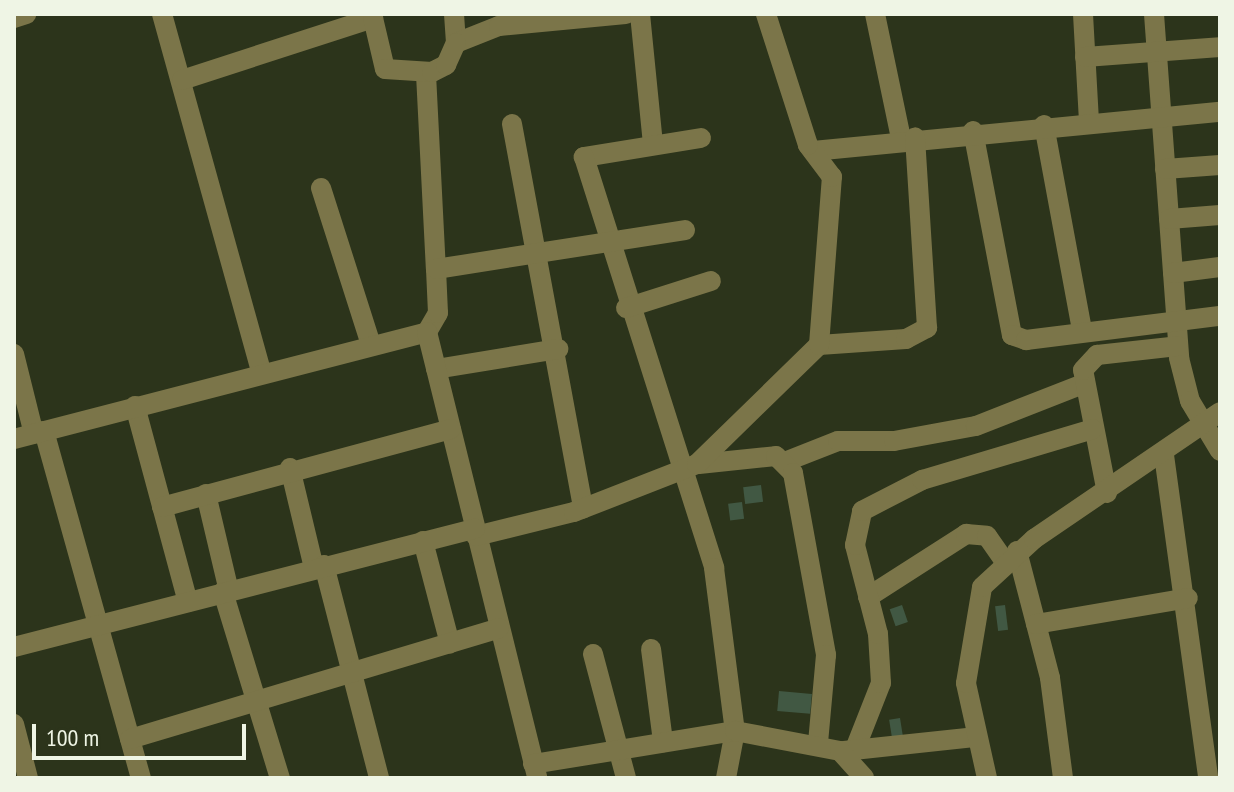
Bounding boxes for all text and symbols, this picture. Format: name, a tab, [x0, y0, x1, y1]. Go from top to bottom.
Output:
scale bar	[36, 708, 250, 758]
text: 100 m	[46, 722, 99, 753]

